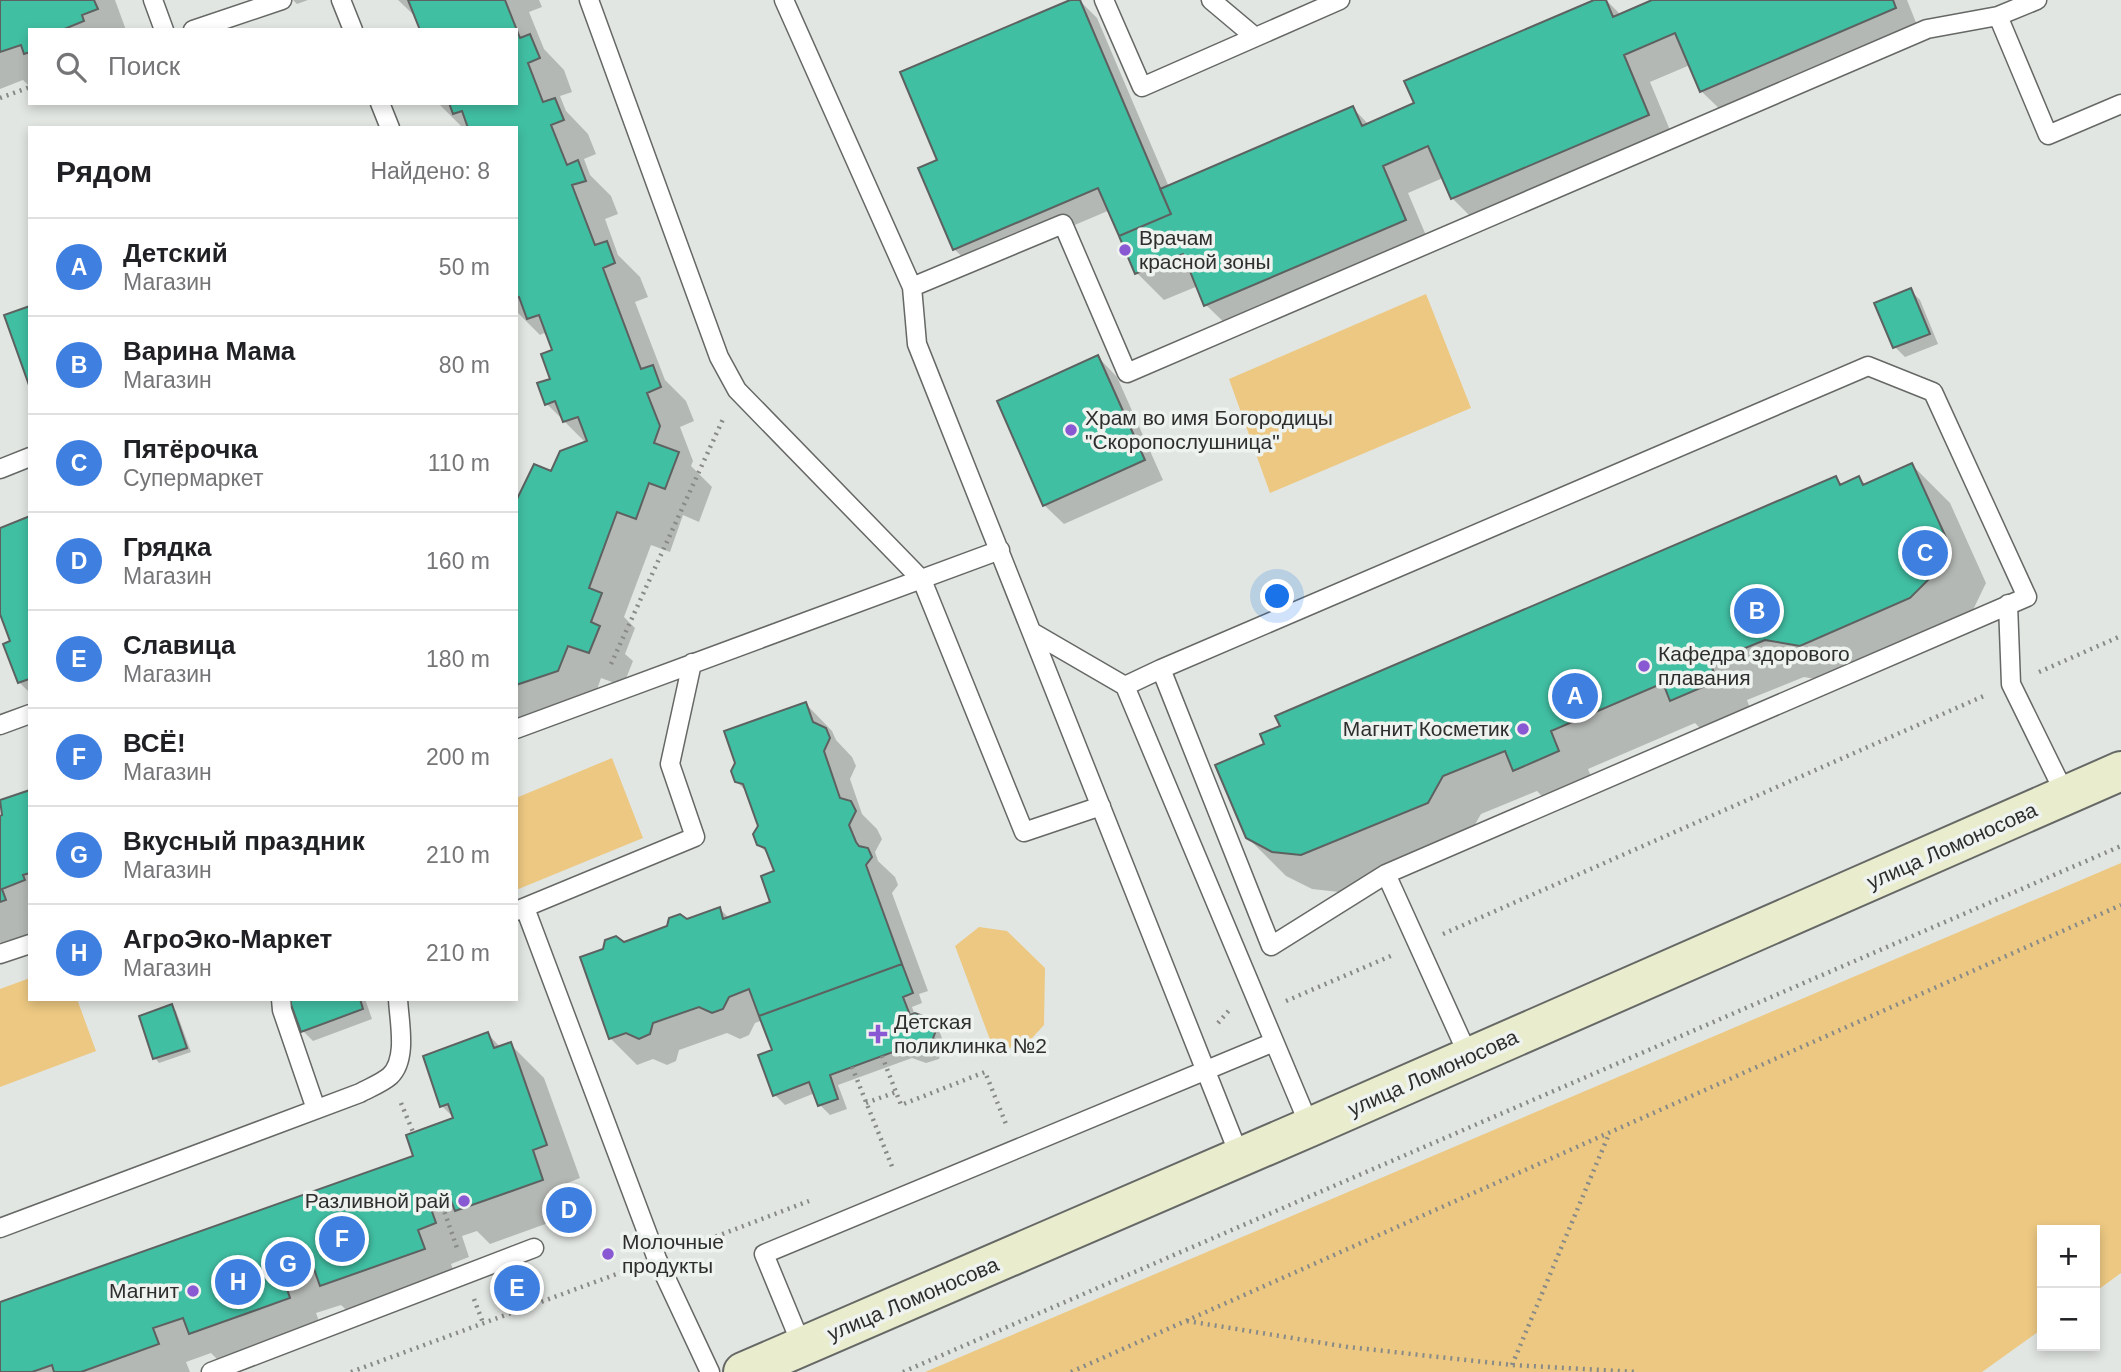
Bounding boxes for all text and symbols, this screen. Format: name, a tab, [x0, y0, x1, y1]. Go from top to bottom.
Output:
search box	[28, 28, 518, 105]
icon: search	[52, 48, 90, 86]
text: Поиск	[108, 51, 180, 81]
text: Рядом	[56, 155, 152, 188]
text: Найдено: 8	[370, 158, 490, 184]
place label: Врачам красной зоны	[1139, 226, 1271, 273]
text: Детский	[123, 238, 228, 268]
marker: Врачам красной зоны	[1117, 242, 1133, 258]
text: A	[71, 254, 87, 280]
text: 50 m	[439, 254, 490, 280]
text: Магазин	[123, 269, 212, 295]
text: Варина Мама	[123, 336, 295, 366]
text: B	[71, 352, 87, 378]
text: 80 m	[439, 352, 490, 378]
text: Магазин	[123, 367, 212, 393]
place label: Храм во имя Богородицы "Скоропослушница"	[1085, 406, 1333, 453]
marker: Храм во имя Богородицы "Скоропослушница"	[1063, 422, 1079, 438]
text: Пятёрочка	[123, 434, 258, 464]
text: C	[71, 450, 87, 476]
text: 110 m	[428, 450, 490, 476]
text: Супермаркет	[123, 465, 263, 491]
pin: C	[1902, 527, 1948, 579]
text: Грядка	[123, 532, 211, 562]
text: D	[71, 548, 87, 574]
text: 160 m	[426, 548, 490, 574]
text: Магазин	[123, 563, 212, 589]
your location	[1260, 579, 1294, 613]
pin: B	[1734, 585, 1780, 637]
text: Славица	[123, 630, 235, 660]
place label: Кафедра здорового плавания	[1658, 642, 1850, 689]
text: E	[71, 646, 87, 672]
text: 180 m	[426, 646, 490, 672]
marker: Кафедра здорового плавания	[1636, 658, 1652, 674]
text: Магазин	[123, 661, 212, 687]
pin: A	[1552, 670, 1598, 722]
place label: Магнит Косметик	[1343, 717, 1510, 740]
marker: Магнит Косметик	[1515, 721, 1531, 737]
text: ВСЁ!	[123, 728, 186, 758]
text: F	[72, 744, 86, 770]
text: 200 m	[426, 744, 490, 770]
text: Магазин	[123, 759, 212, 785]
street label: улица Ломоносова	[1863, 798, 2041, 893]
text: Вкусный праздник	[123, 826, 365, 856]
text: G	[70, 842, 88, 868]
text: 210 m	[426, 842, 490, 868]
text: Магазин	[123, 857, 212, 883]
text: АгроЭко-Маркет	[123, 924, 332, 954]
text: H	[71, 940, 87, 966]
text: 210 m	[426, 940, 490, 966]
text: Магазин	[123, 955, 212, 981]
place label: Детская поликлинка №2	[894, 1010, 1047, 1057]
marker: Детская поликлинка №2	[868, 1024, 888, 1044]
street label: улица Ломоносова	[1344, 1025, 1522, 1120]
pin: D	[546, 1184, 592, 1236]
place label: Разливной рай	[305, 1189, 450, 1212]
marker: Разливной рай	[456, 1193, 472, 1209]
pin: F	[319, 1213, 365, 1265]
map controls	[2037, 1225, 2100, 1351]
button: +	[2037, 1225, 2100, 1288]
place label: Молочные продукты	[622, 1230, 724, 1277]
pin: G	[265, 1238, 311, 1290]
marker: Молочные продукты	[600, 1246, 616, 1262]
street label: улица Ломоносова	[824, 1252, 1002, 1345]
pin: H	[215, 1256, 261, 1308]
pin: E	[494, 1262, 540, 1314]
place label: Магнит	[109, 1279, 179, 1302]
marker: Магнит	[185, 1283, 201, 1299]
button: −	[2037, 1288, 2100, 1351]

